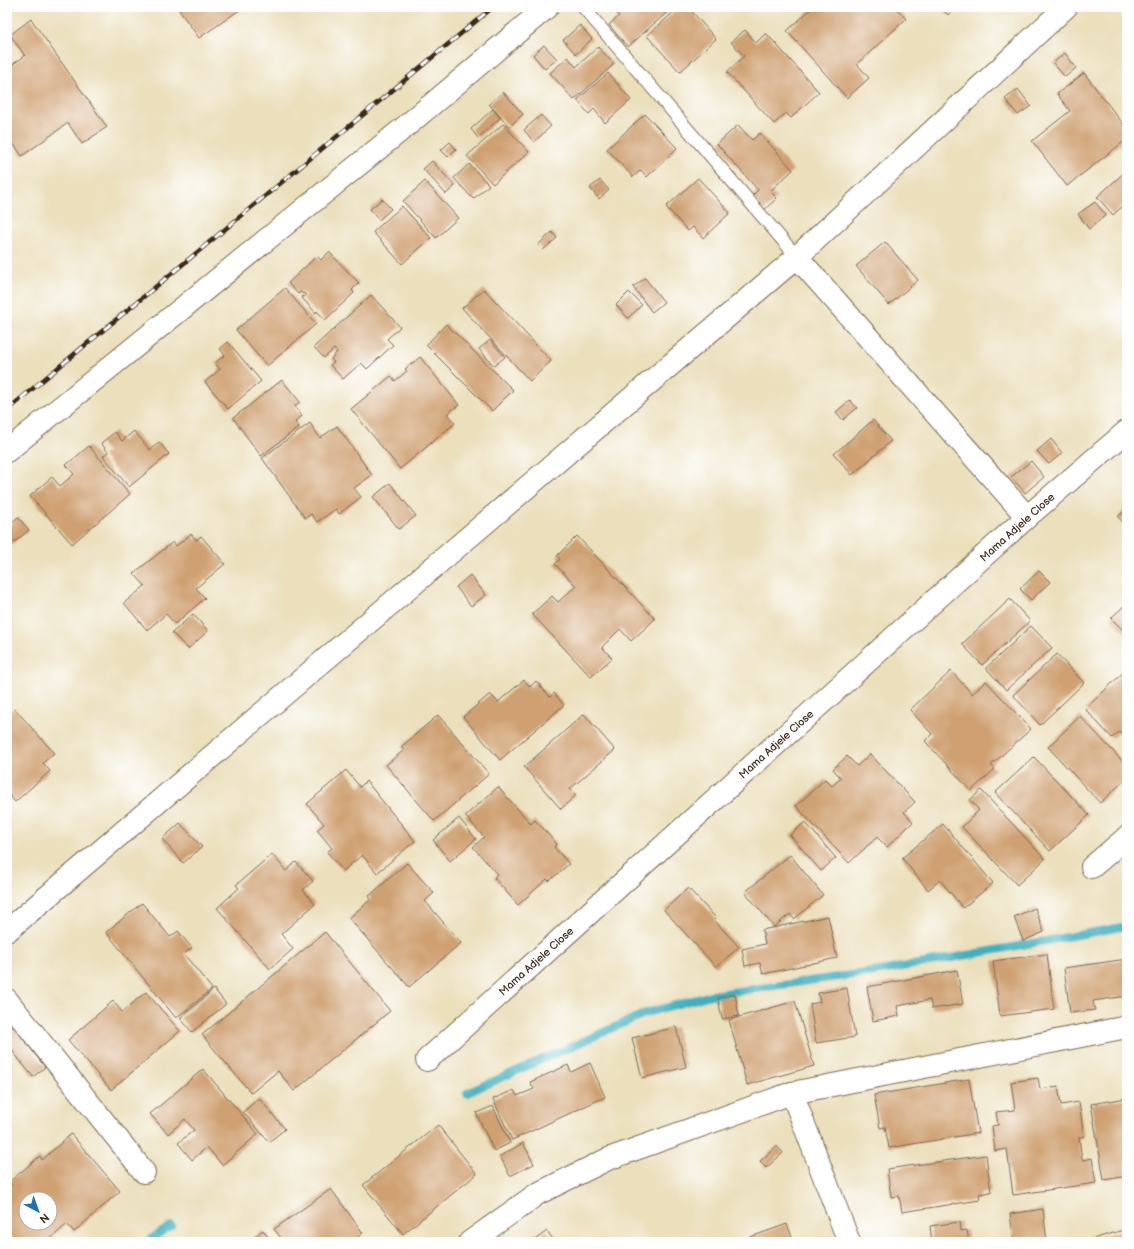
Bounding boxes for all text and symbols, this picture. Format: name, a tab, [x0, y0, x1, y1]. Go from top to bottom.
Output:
street label: Mama Adjele Close	[977, 490, 1058, 564]
street label: Mama Adjele Close	[736, 707, 817, 781]
street label: Mama Adjele Close	[496, 924, 577, 998]
north arrow	[18, 1191, 58, 1231]
text: N	[37, 1211, 52, 1226]

